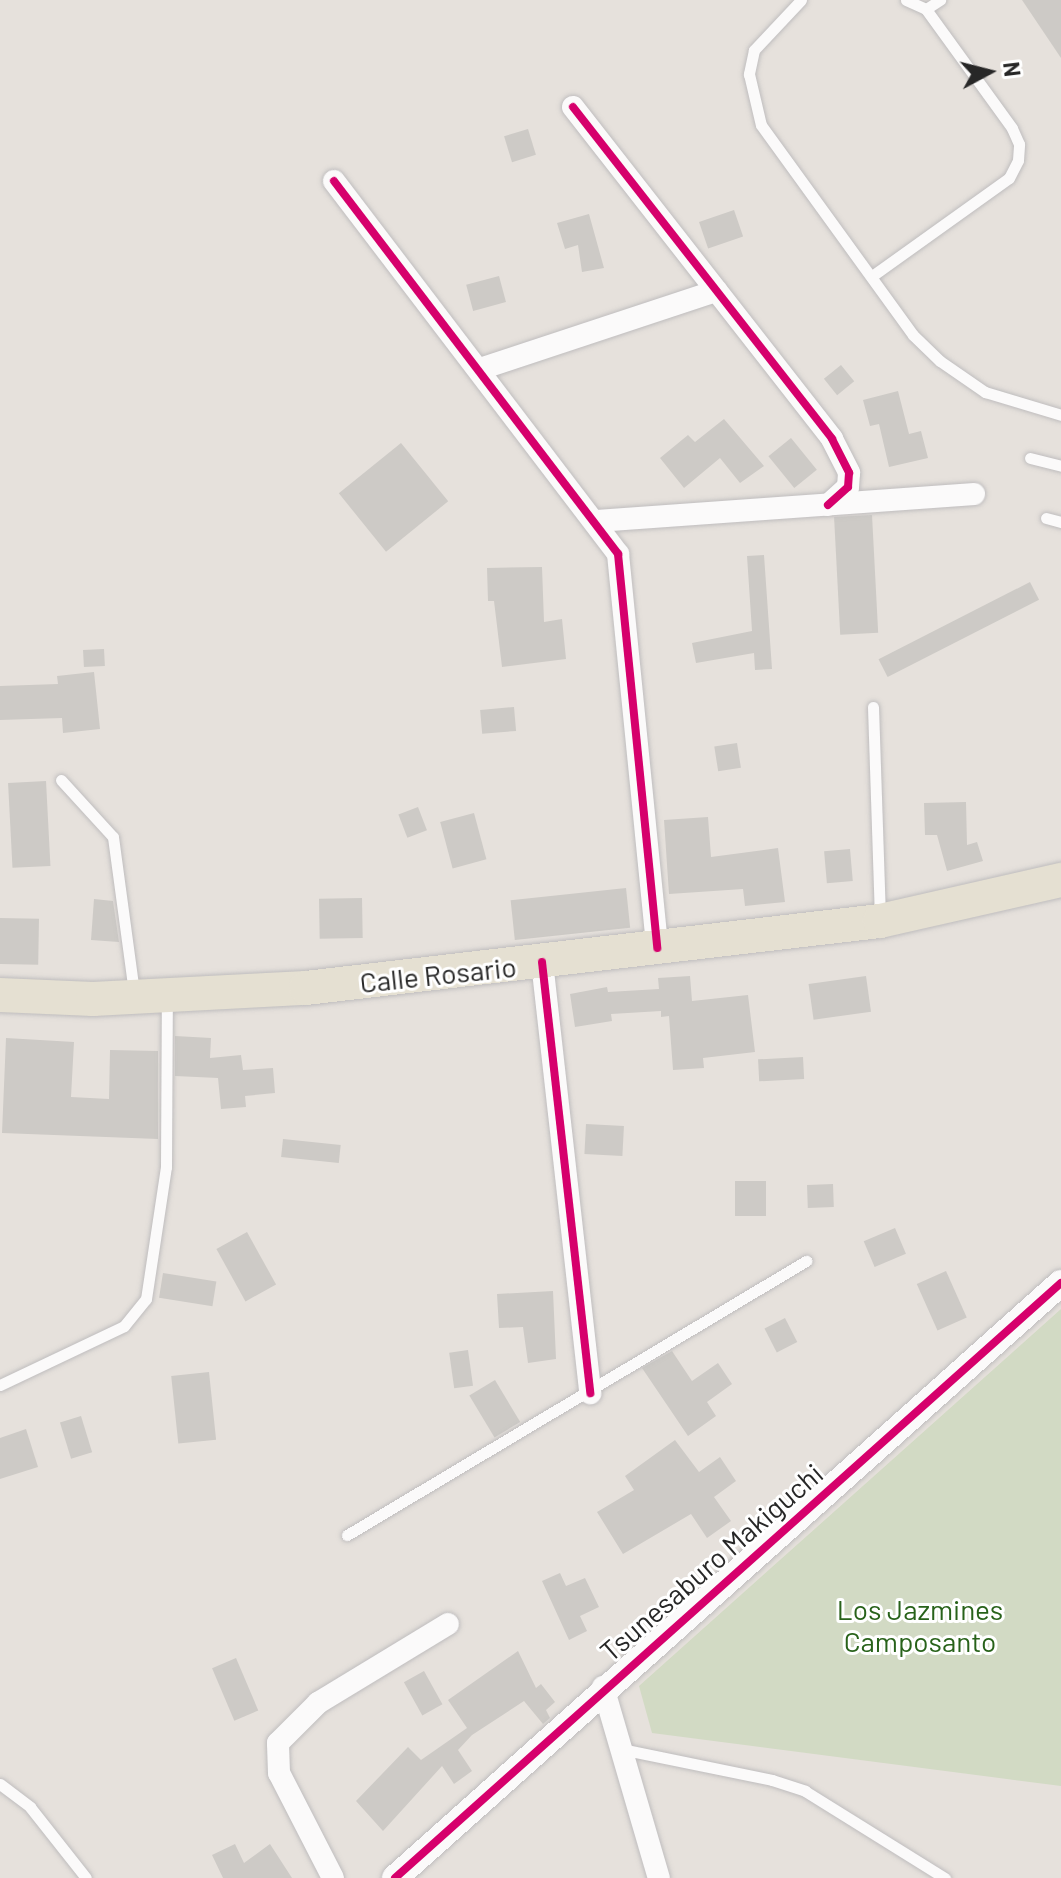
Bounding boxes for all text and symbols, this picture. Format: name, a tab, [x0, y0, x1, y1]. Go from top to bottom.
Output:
north arrow	[949, 32, 1029, 112]
text: N	[999, 60, 1027, 78]
street label: Calle Rosario	[358, 949, 518, 999]
street label: Tsunesaburo Makiguchi	[593, 1456, 829, 1668]
park label: Los Jazmines Camposanto	[837, 1592, 1003, 1658]

